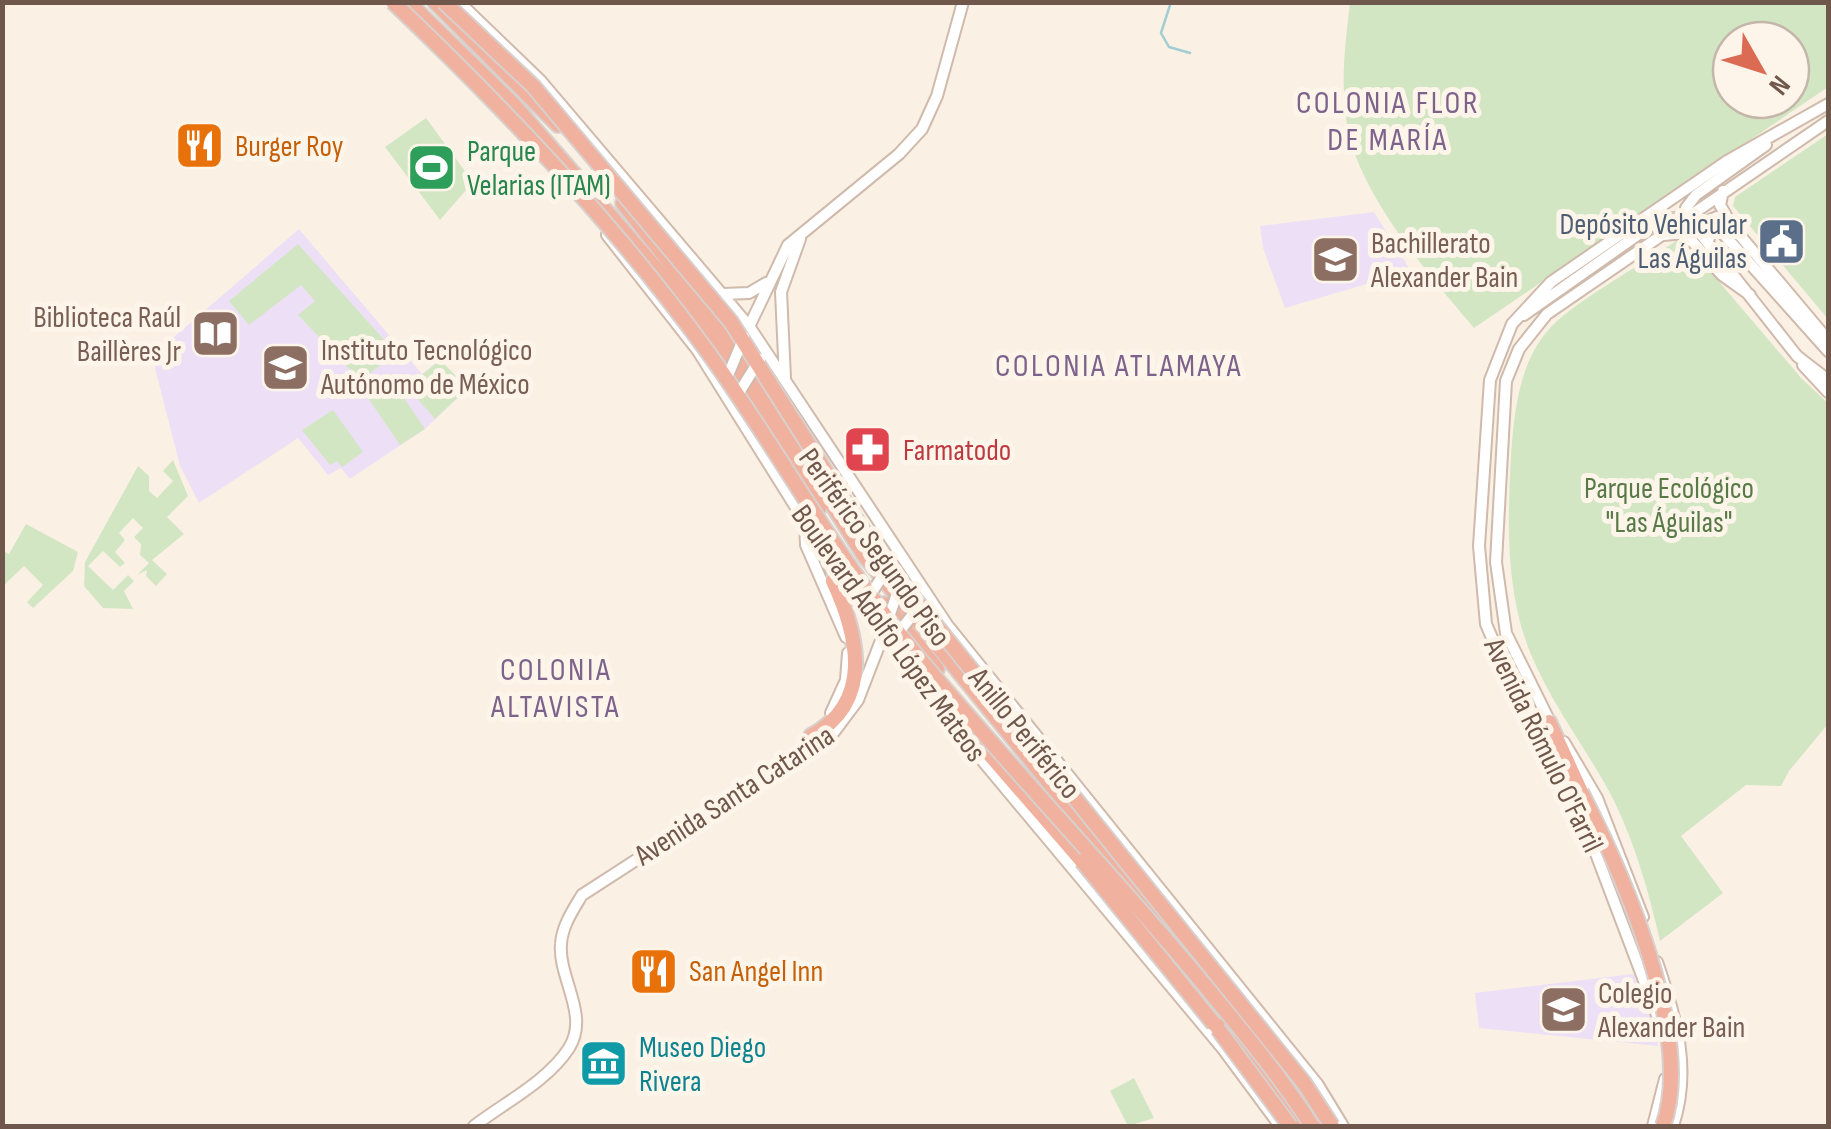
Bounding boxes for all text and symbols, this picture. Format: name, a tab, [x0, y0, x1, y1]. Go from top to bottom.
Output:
north arrow	[1711, 20, 1811, 120]
text: N	[1762, 69, 1797, 101]
district label: COLONIA FLOR DE MARÍA	[1296, 84, 1480, 160]
restaurant icon: Burger Roy	[174, 120, 226, 172]
place label: Burger Roy	[235, 129, 344, 165]
place label: Parque Velarias (ITAM)	[467, 134, 611, 204]
sports icon: Parque Velarias (ITAM)	[406, 142, 458, 194]
place label: Depósito Vehicular Las Águilas	[1560, 207, 1747, 277]
public building icon: Depósito Vehicular Las Águilas	[1756, 215, 1808, 267]
place label: Bachillerato Alexander Bain	[1370, 226, 1518, 296]
school or university icon: Bachillerato Alexander Bain	[1310, 234, 1362, 286]
place label: Biblioteca Raúl Baillères Jr	[33, 300, 181, 370]
library icon: Biblioteca Raúl Baillères Jr	[190, 308, 242, 360]
place label: Instituto Tecnológico Autónomo de México	[320, 333, 532, 403]
school or university icon: Instituto Tecnológico Autónomo de México	[260, 341, 312, 393]
district label: COLONIA ATLAMAYA	[995, 347, 1243, 386]
pharmacy icon: Farmatodo	[842, 424, 894, 476]
place label: Farmatodo	[903, 433, 1011, 469]
street label: Periférico Segundo Piso	[790, 442, 958, 654]
park label: Parque Ecológico "Las Águilas"	[1584, 471, 1754, 541]
street label: Boulevard Adolfo López Mateos	[783, 498, 994, 769]
street label: Avenida Rómulo O'Farril	[1475, 631, 1611, 858]
district label: COLONIA ALTAVISTA	[490, 651, 621, 727]
street label: Anillo Periférico	[960, 660, 1088, 806]
street label: Avenida Santa Catarina	[627, 718, 841, 874]
restaurant icon: San Angel Inn	[628, 945, 680, 997]
place label: San Angel Inn	[689, 954, 823, 990]
place label: Colegio Alexander Bain	[1597, 976, 1745, 1046]
school or university icon: Colegio Alexander Bain	[1537, 984, 1589, 1036]
place label: Museo Diego Rivera	[639, 1030, 766, 1100]
museum icon: Museo Diego Rivera	[578, 1038, 630, 1090]

